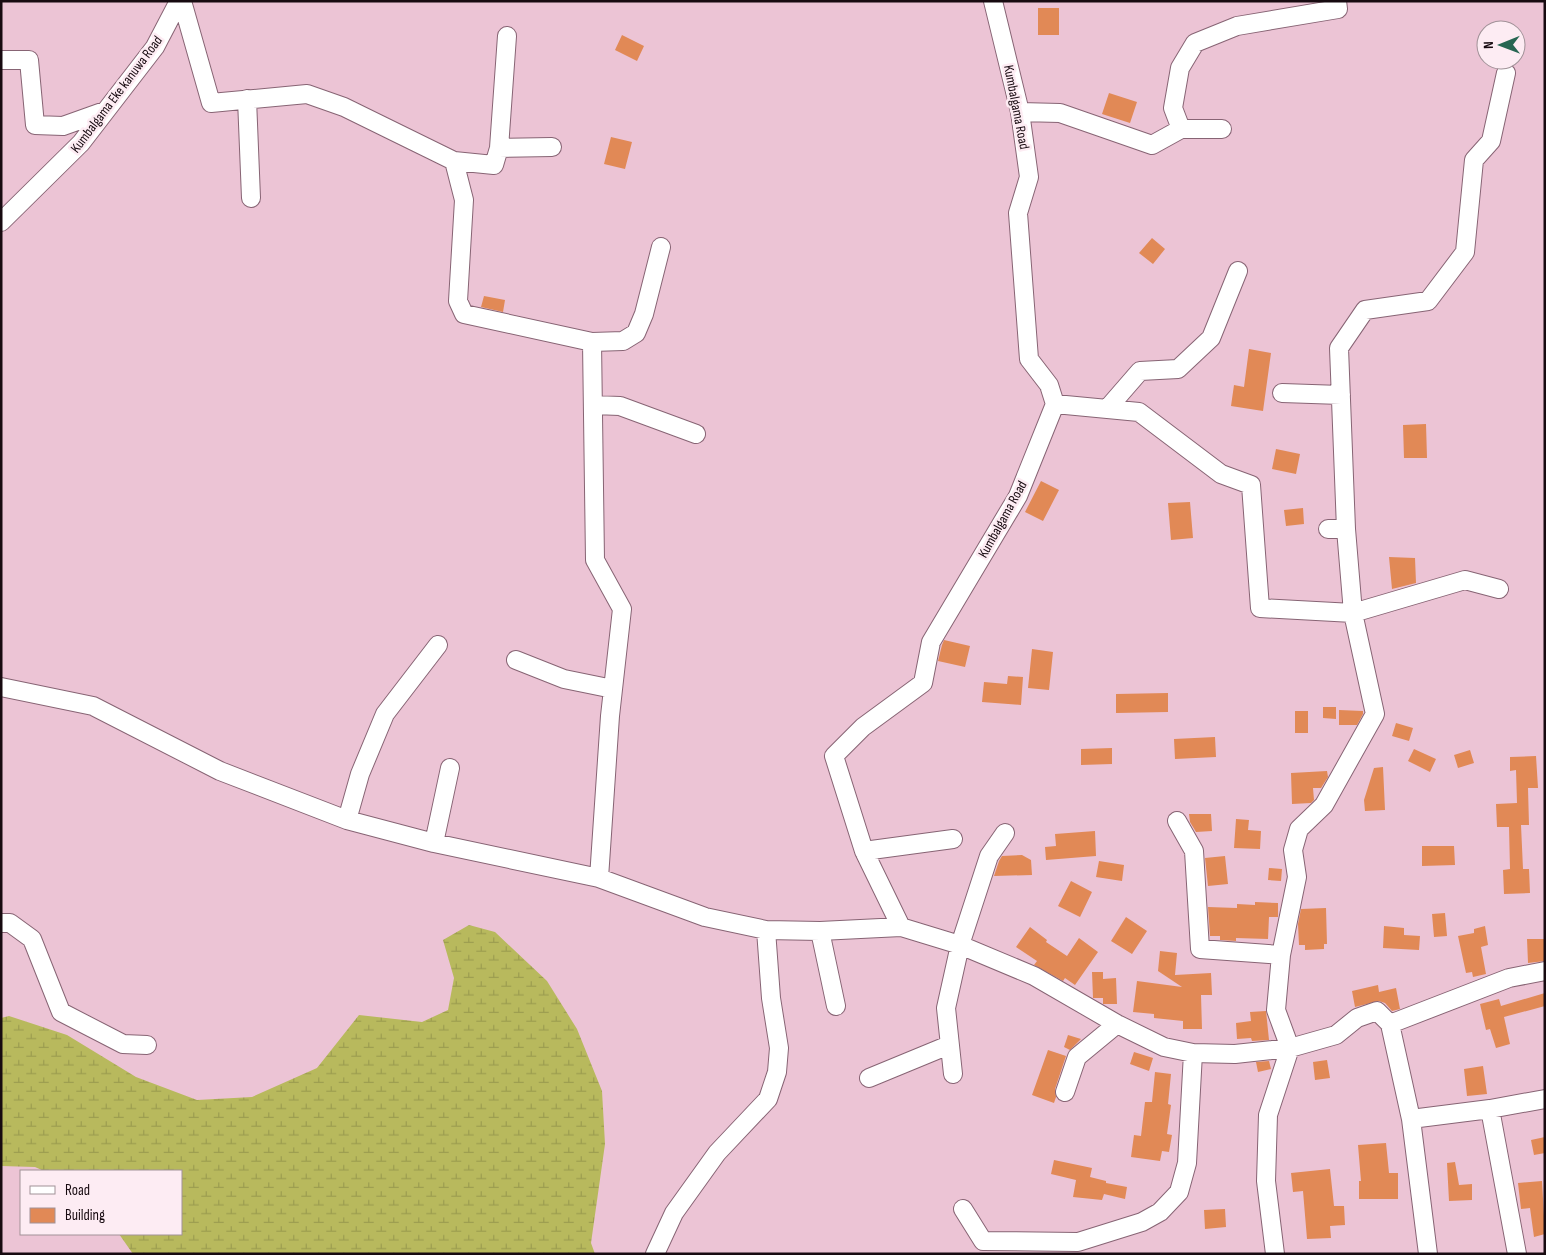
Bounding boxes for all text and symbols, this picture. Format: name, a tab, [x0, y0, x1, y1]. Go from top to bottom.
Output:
north arrow	[1476, 20, 1526, 70]
street label: Kumbalgama Eke kanuwa Road	[67, 32, 166, 156]
text: N	[1480, 41, 1497, 49]
street label: Kumbalgama Road	[1000, 64, 1033, 151]
street label: Kumbalgama Road	[974, 478, 1031, 561]
legend	[20, 1170, 182, 1235]
text: Road	[65, 1181, 90, 1200]
text: Building	[65, 1206, 105, 1225]

